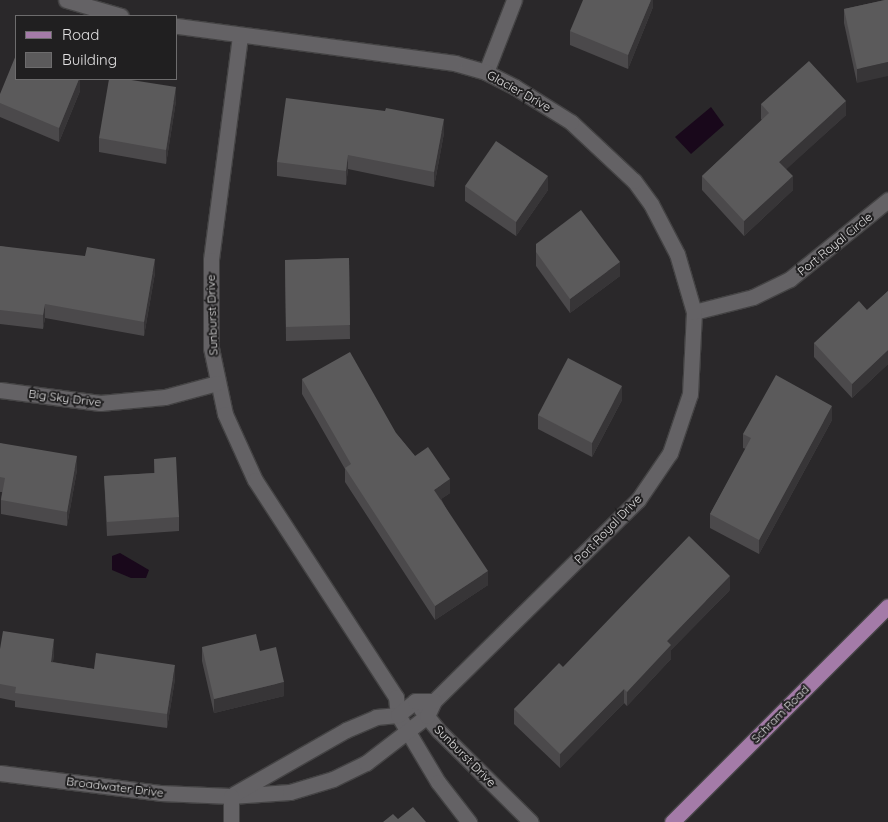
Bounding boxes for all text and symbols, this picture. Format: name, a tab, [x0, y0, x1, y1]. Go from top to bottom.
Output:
legend	[15, 15, 178, 80]
text: Road	[62, 25, 99, 44]
text: Building	[62, 50, 117, 69]
street label: Glacier Drive	[485, 68, 553, 114]
street label: Port Royal Circle	[795, 209, 875, 279]
street label: Sunburst Drive	[203, 274, 221, 356]
street label: Big Sky Drive	[28, 386, 102, 410]
street label: Port Royal Drive	[571, 491, 645, 567]
street label: Schram Road	[748, 682, 812, 746]
street label: Sunburst Drive	[431, 722, 499, 790]
street label: Broadwater Drive	[66, 774, 164, 800]

